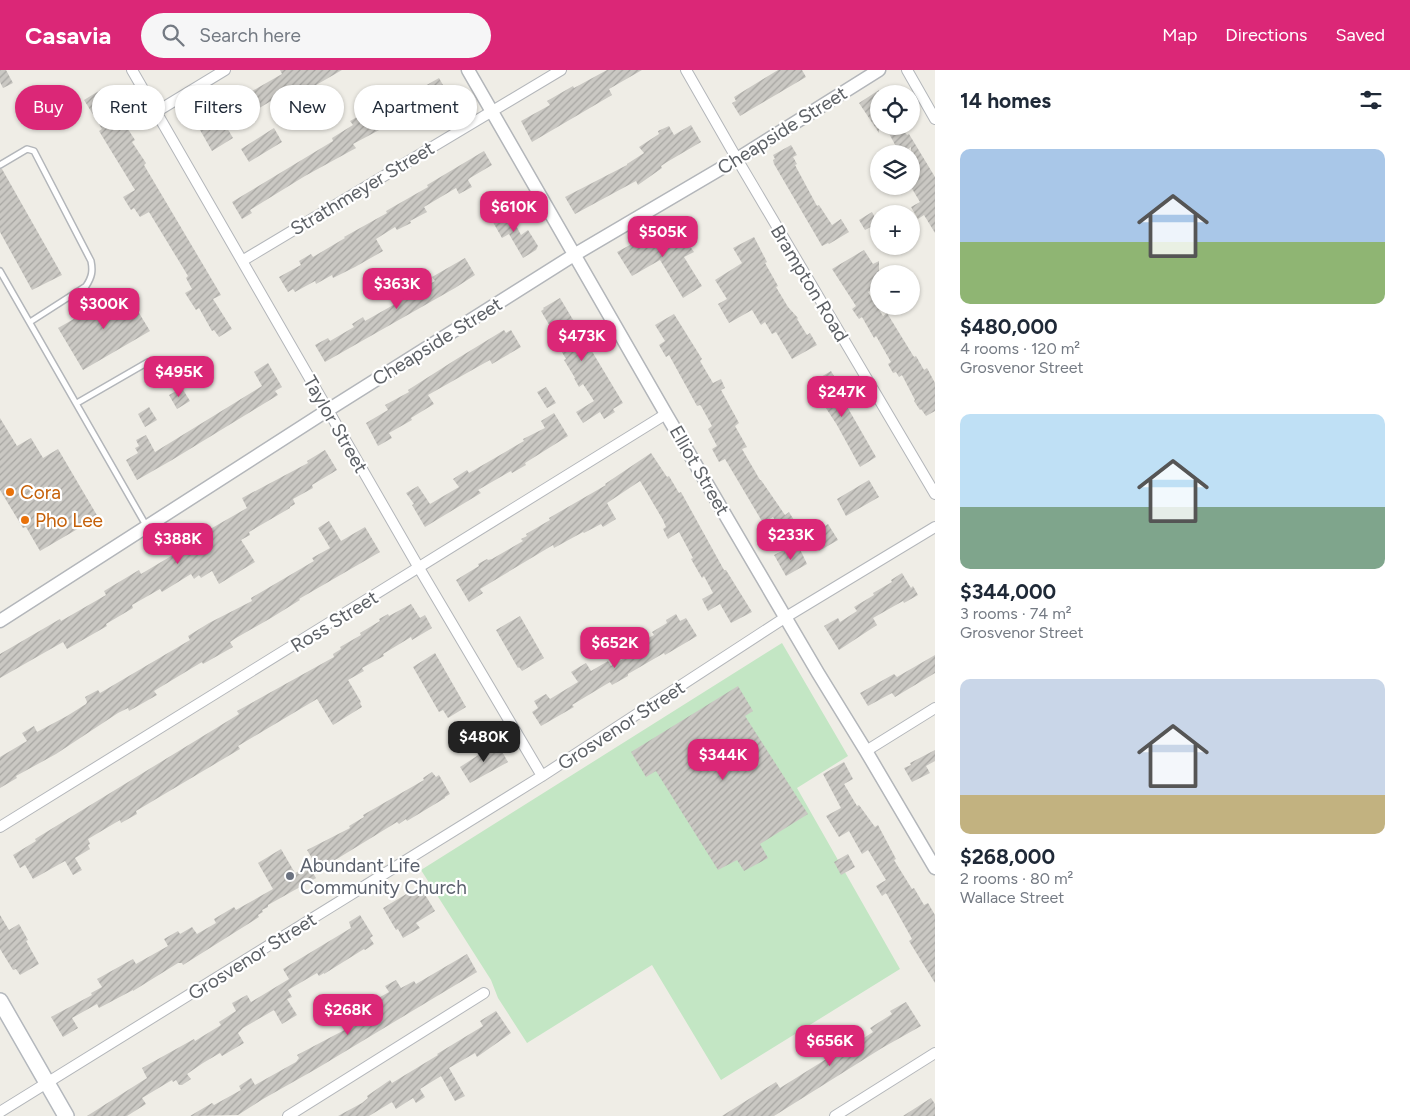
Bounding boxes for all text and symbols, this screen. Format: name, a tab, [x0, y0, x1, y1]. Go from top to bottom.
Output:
search box	[141, 13, 491, 58]
text: Casavia	[25, 21, 111, 50]
icon: search	[159, 21, 187, 49]
text: Search here	[199, 24, 301, 47]
text: Map	[1162, 24, 1197, 46]
text: Directions	[1225, 24, 1307, 46]
text: Saved	[1335, 24, 1385, 46]
street label: Cheapside Street	[713, 81, 851, 179]
chip: Buy	[15, 85, 82, 130]
chip: Rent	[92, 85, 165, 130]
chip: Filters	[175, 85, 260, 130]
chip: New	[270, 85, 344, 130]
chip: Apartment	[354, 85, 477, 130]
map controls	[870, 85, 920, 315]
button: locate	[870, 85, 920, 135]
icon: filters	[1357, 86, 1385, 114]
text: 14 homes	[960, 88, 1051, 113]
street label: Strathmeyer Street	[286, 136, 438, 240]
button: layers	[870, 145, 920, 195]
icon: home	[1128, 181, 1218, 271]
pin: $610K	[479, 190, 549, 233]
text: $610K	[491, 197, 537, 216]
button: +	[870, 205, 920, 255]
pin: $505K	[628, 216, 698, 258]
street label: Brampton Road	[766, 221, 854, 346]
text: $505K	[639, 222, 687, 241]
button: −	[870, 265, 920, 315]
pin: $363K	[362, 268, 432, 310]
text: $363K	[374, 274, 420, 293]
pin: $300K	[69, 288, 139, 330]
street label: Cheapside Street	[368, 292, 506, 390]
text: $300K	[79, 294, 129, 313]
text: $480,000	[960, 314, 1058, 339]
pin: $473K	[547, 320, 617, 362]
text: $473K	[558, 326, 606, 345]
text: 4 rooms · 120 m²	[960, 339, 1080, 358]
pin: $495K	[144, 356, 214, 398]
text: Grosvenor Street	[960, 358, 1084, 377]
text: $495K	[155, 362, 203, 381]
street label: Taylor Street	[299, 372, 373, 477]
pin: $247K	[807, 376, 877, 418]
text: $247K	[818, 382, 866, 401]
street label: Elliot Street	[665, 421, 735, 519]
icon: home	[1128, 446, 1218, 536]
place label: Cora	[20, 481, 61, 504]
marker: Cora	[4, 486, 16, 498]
place label: Pho Lee	[35, 509, 103, 532]
marker: Pho Lee	[19, 514, 31, 526]
pin: $233K	[756, 518, 826, 561]
pin: $388K	[143, 522, 213, 565]
text: $233K	[768, 525, 814, 544]
text: $388K	[154, 529, 202, 548]
text: $344,000	[960, 579, 1056, 604]
street label: Ross Street	[286, 586, 382, 657]
text: 3 rooms · 74 m²	[960, 604, 1072, 623]
text: Grosvenor Street	[960, 623, 1084, 642]
pin: $652K	[580, 626, 650, 669]
text: $652K	[591, 633, 639, 652]
street label: Grosvenor Street	[553, 676, 689, 775]
icon: home	[1128, 711, 1218, 801]
pin: $480K	[449, 720, 519, 763]
text: $480K	[459, 727, 509, 746]
pin: $344K	[688, 738, 758, 781]
text: $344K	[699, 745, 747, 764]
text: $268,000	[960, 844, 1055, 869]
place label: Abundant Life Community Church	[300, 854, 467, 899]
text: 2 rooms · 80 m²	[960, 869, 1073, 888]
marker: Abundant Life Community Church	[284, 870, 296, 882]
text: Wallace Street	[960, 888, 1064, 907]
street label: Grosvenor Street	[184, 908, 321, 1005]
pin: $268K	[313, 994, 383, 1036]
text: $268K	[324, 1000, 372, 1019]
pin: $656K	[795, 1024, 865, 1067]
text: $656K	[806, 1031, 854, 1050]

